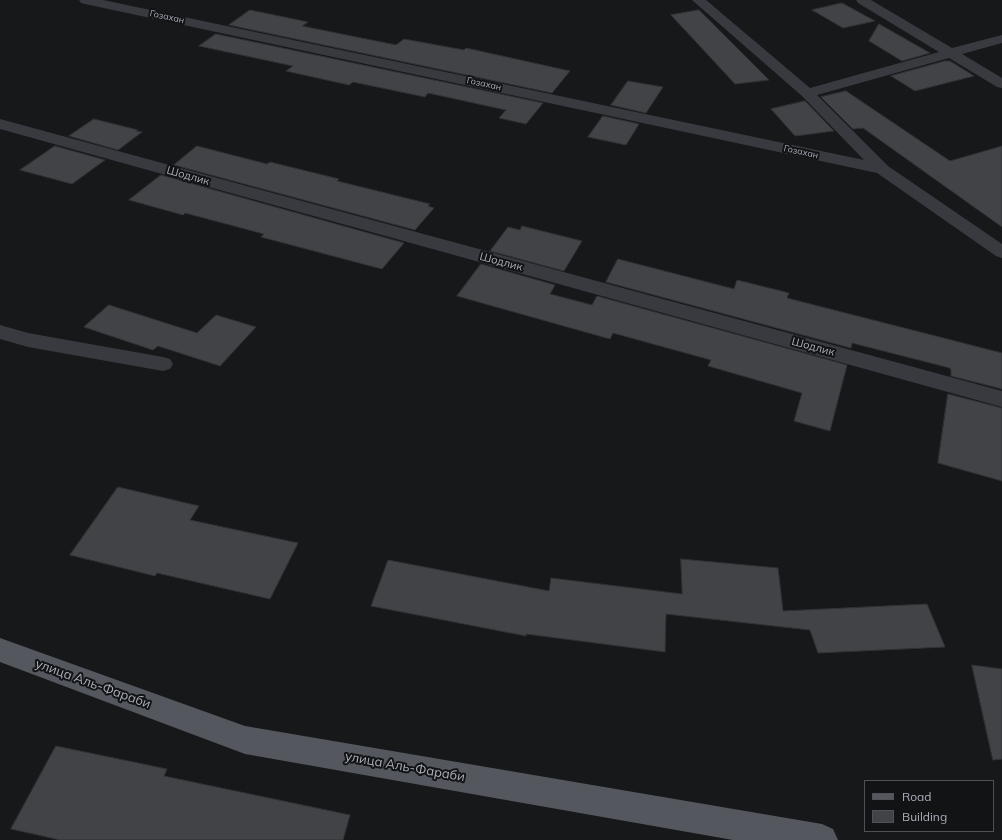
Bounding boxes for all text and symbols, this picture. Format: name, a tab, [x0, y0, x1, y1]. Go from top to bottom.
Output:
street label: Гозахан	[149, 8, 185, 26]
street label: Гозахан	[466, 75, 502, 93]
street label: Гозахан	[783, 143, 819, 161]
street label: Шодлик	[165, 164, 211, 188]
street label: Шодлик	[478, 250, 524, 274]
street label: Шодлик	[790, 335, 836, 359]
street label: улица Аль-Фараби	[33, 656, 153, 712]
street label: улица Аль-Фараби	[344, 749, 466, 785]
legend	[864, 780, 994, 832]
text: Road	[902, 789, 931, 804]
text: Building	[902, 809, 947, 824]

